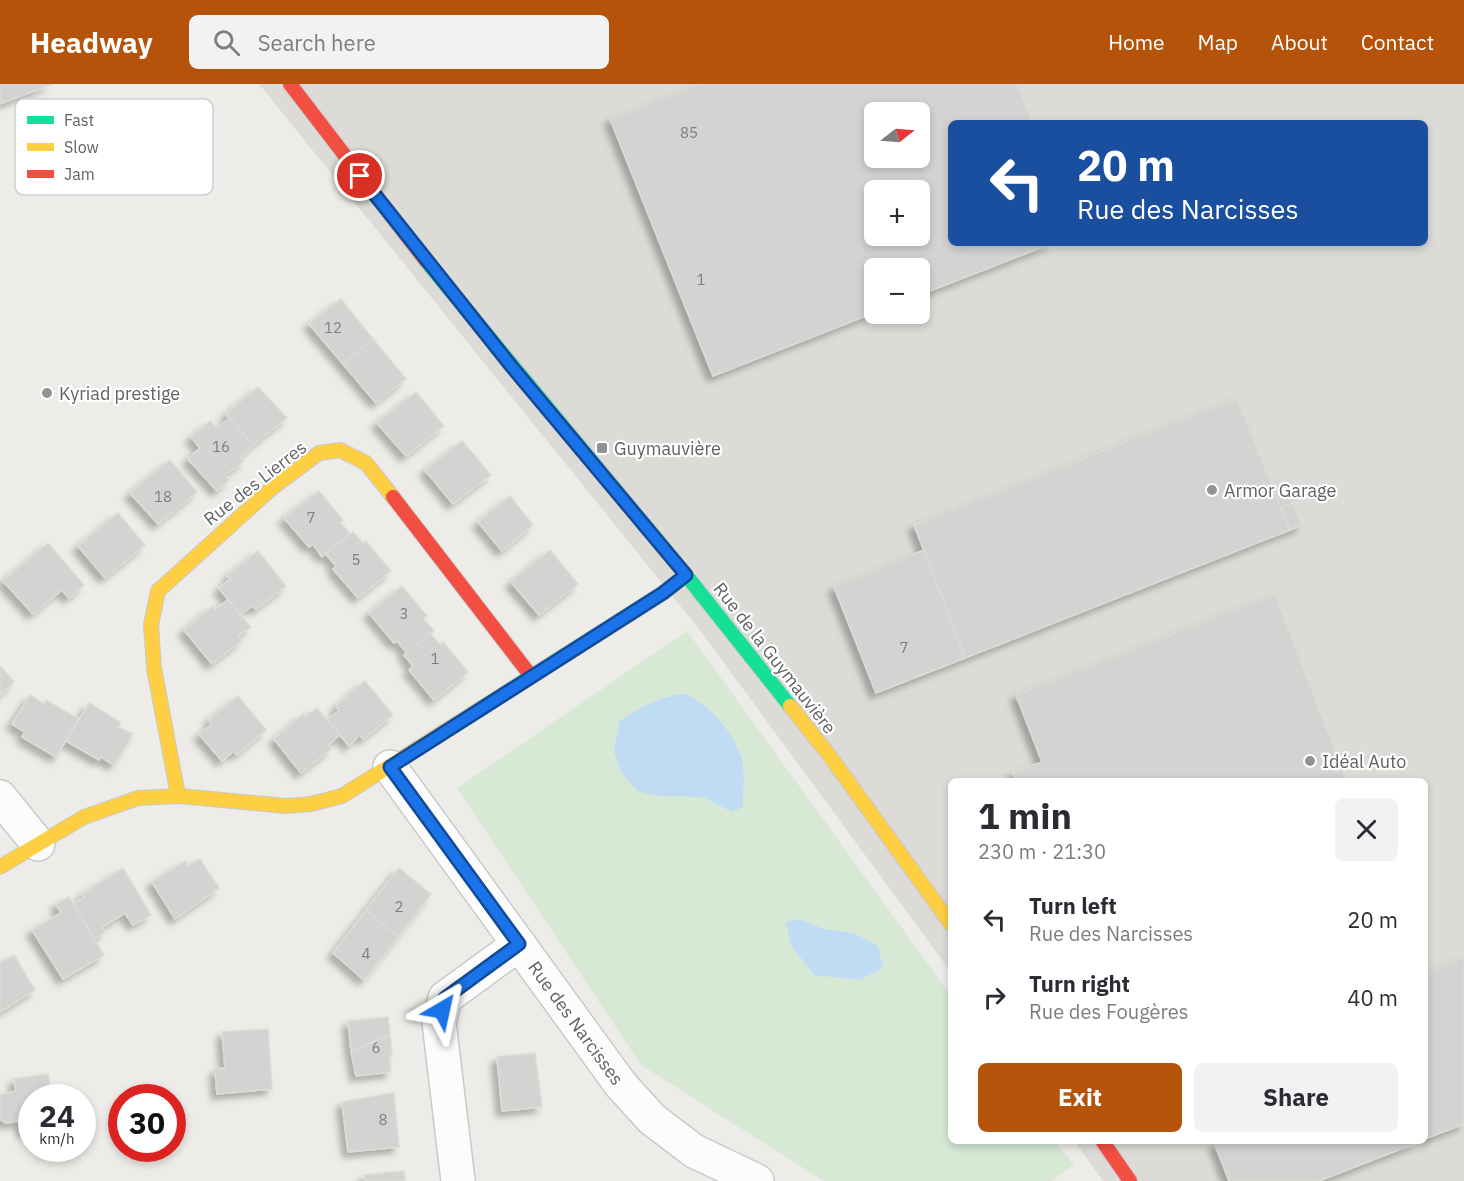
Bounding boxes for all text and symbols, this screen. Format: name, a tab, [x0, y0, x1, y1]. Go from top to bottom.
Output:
search box	[189, 15, 609, 69]
text: Headway	[30, 24, 153, 61]
icon: search	[210, 26, 243, 59]
text: Search here	[258, 28, 376, 57]
text: Home	[1108, 28, 1165, 56]
text: Map	[1198, 28, 1238, 56]
text: About	[1271, 28, 1328, 56]
text: Contact	[1361, 28, 1434, 56]
legend	[15, 99, 213, 195]
north arrow	[864, 102, 930, 168]
map controls	[864, 102, 930, 324]
text: Fast	[64, 110, 94, 130]
house number: 85	[680, 123, 698, 142]
text: Slow	[64, 137, 99, 157]
text: 20 m	[1077, 138, 1175, 193]
icon: left	[978, 144, 1056, 222]
pin	[334, 150, 385, 201]
icon: arrive	[343, 159, 376, 192]
text: Jam	[64, 164, 95, 184]
button: +	[864, 180, 930, 246]
text: Rue des Narcisses	[1077, 191, 1299, 226]
button: −	[864, 258, 930, 324]
house number: 1	[696, 270, 706, 289]
house number: 12	[324, 318, 342, 337]
place label: Kyriad prestige	[59, 382, 180, 405]
marker: Kyriad prestige	[40, 386, 54, 400]
street label: Rue des Lierres	[199, 436, 311, 530]
house number: 16	[212, 437, 230, 456]
place label: Guymauvière	[614, 437, 721, 460]
marker: Guymauvière	[595, 441, 609, 455]
place label: Armor Garage	[1224, 479, 1336, 502]
marker: Armor Garage	[1205, 483, 1219, 497]
house number: 18	[154, 487, 172, 506]
house number: 7	[306, 508, 316, 527]
house number: 5	[351, 550, 361, 569]
street label: Rue de la Guymauvière	[709, 578, 841, 738]
house number: 3	[399, 604, 409, 623]
house number: 7	[899, 638, 909, 657]
house number: 1	[430, 649, 440, 668]
place label: Idéal Auto	[1322, 750, 1406, 773]
marker: Idéal Auto	[1303, 754, 1317, 768]
text: 1 min	[978, 792, 1072, 839]
button: close	[1335, 798, 1398, 861]
text: 230 m · 21:30	[978, 838, 1106, 865]
text: Turn left	[1029, 891, 1117, 920]
house number: 2	[394, 897, 404, 916]
icon: left	[978, 903, 1011, 936]
text: 20 m	[1347, 905, 1398, 934]
text: Rue des Narcisses	[1029, 920, 1193, 947]
house number: 4	[361, 944, 371, 963]
street label: Rue des Narcisses	[523, 956, 629, 1090]
text: Turn right	[1029, 969, 1130, 998]
position arrow	[410, 978, 474, 1042]
icon: right	[978, 981, 1011, 1014]
text: 40 m	[1347, 983, 1398, 1012]
text: Rue des Fougères	[1029, 998, 1189, 1025]
house number: 6	[371, 1038, 381, 1057]
button: Exit	[978, 1063, 1182, 1132]
button: Share	[1194, 1063, 1398, 1132]
speed limit sign: 30	[108, 1084, 186, 1162]
text: 24	[39, 1096, 75, 1135]
house number: 8	[378, 1110, 388, 1129]
text: km/h	[39, 1129, 75, 1148]

